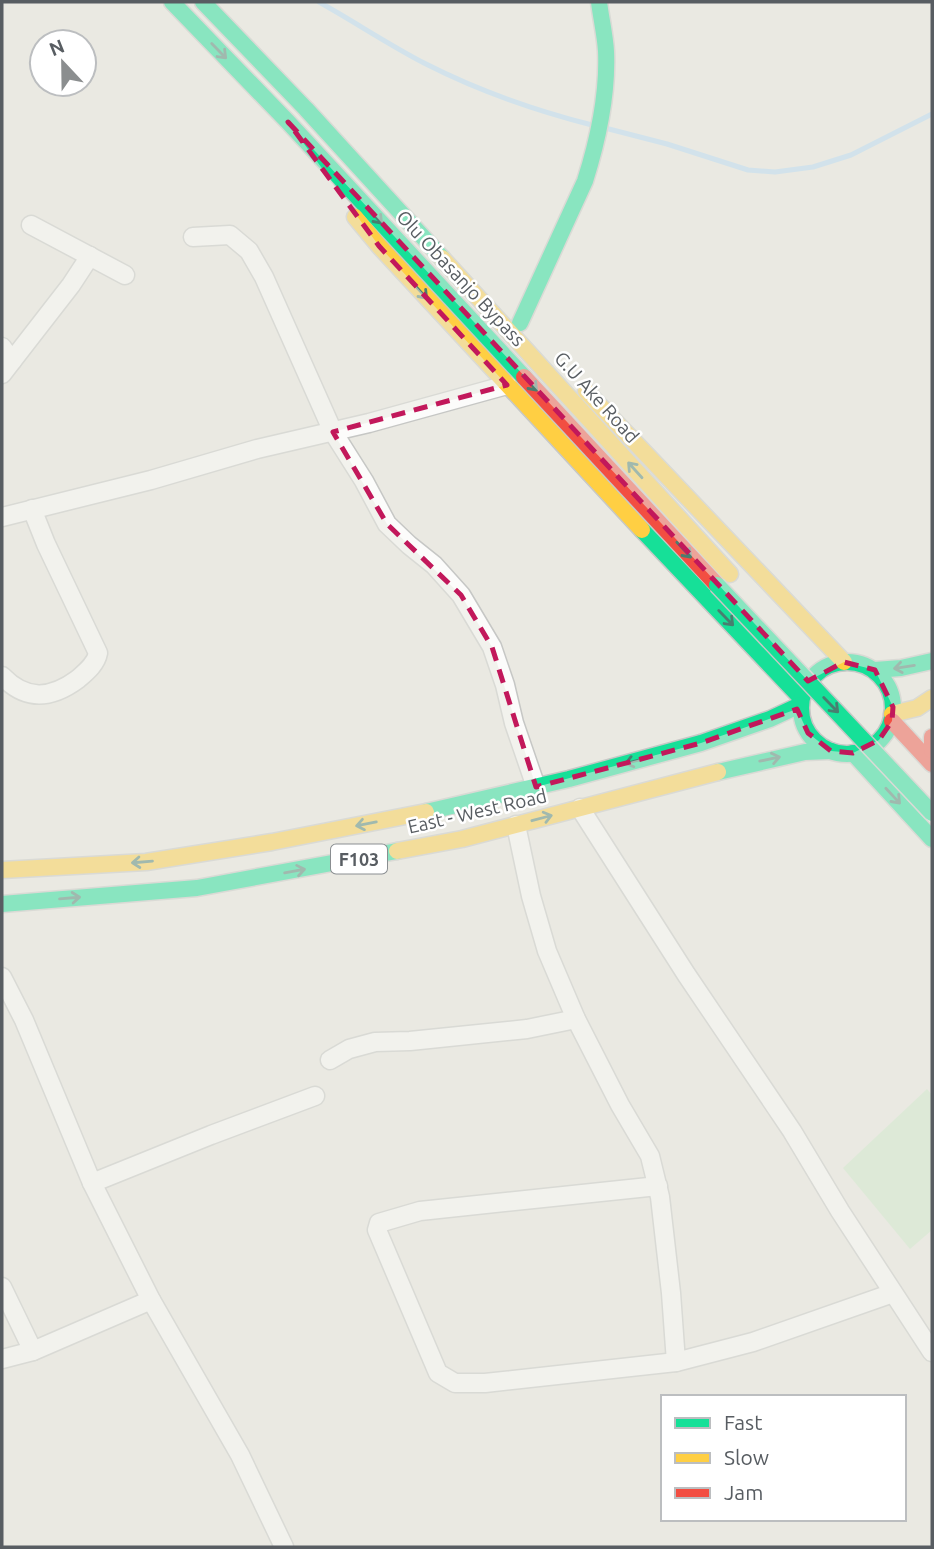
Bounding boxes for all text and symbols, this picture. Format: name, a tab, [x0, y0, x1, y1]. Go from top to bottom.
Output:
north arrow	[28, 28, 98, 98]
text: N	[46, 34, 67, 60]
one-way arrow	[211, 42, 228, 59]
street label: Olu Obasanjo Bypass	[392, 205, 530, 351]
one-way arrow	[367, 207, 384, 224]
one-way arrow	[412, 282, 428, 300]
street label: G.U Ake Road	[550, 347, 644, 447]
one-way arrow	[521, 374, 538, 391]
one-way arrow	[627, 461, 643, 479]
one-way arrow	[676, 541, 693, 558]
one-way arrow	[717, 610, 734, 627]
one-way arrow	[893, 661, 916, 674]
one-way arrow	[823, 697, 840, 714]
one-way arrow	[758, 751, 781, 765]
one-way arrow	[624, 755, 647, 768]
street label: East - West Road	[405, 784, 549, 838]
one-way arrow	[884, 787, 901, 804]
one-way arrow	[531, 811, 553, 824]
one-way arrow	[355, 817, 378, 831]
road number: F103	[331, 844, 387, 874]
one-way arrow	[131, 856, 154, 869]
one-way arrow	[283, 864, 306, 877]
one-way arrow	[58, 891, 81, 904]
legend	[661, 1395, 906, 1521]
text: Fast	[724, 1410, 762, 1434]
text: Slow	[724, 1445, 769, 1469]
text: Jam	[724, 1480, 763, 1504]

